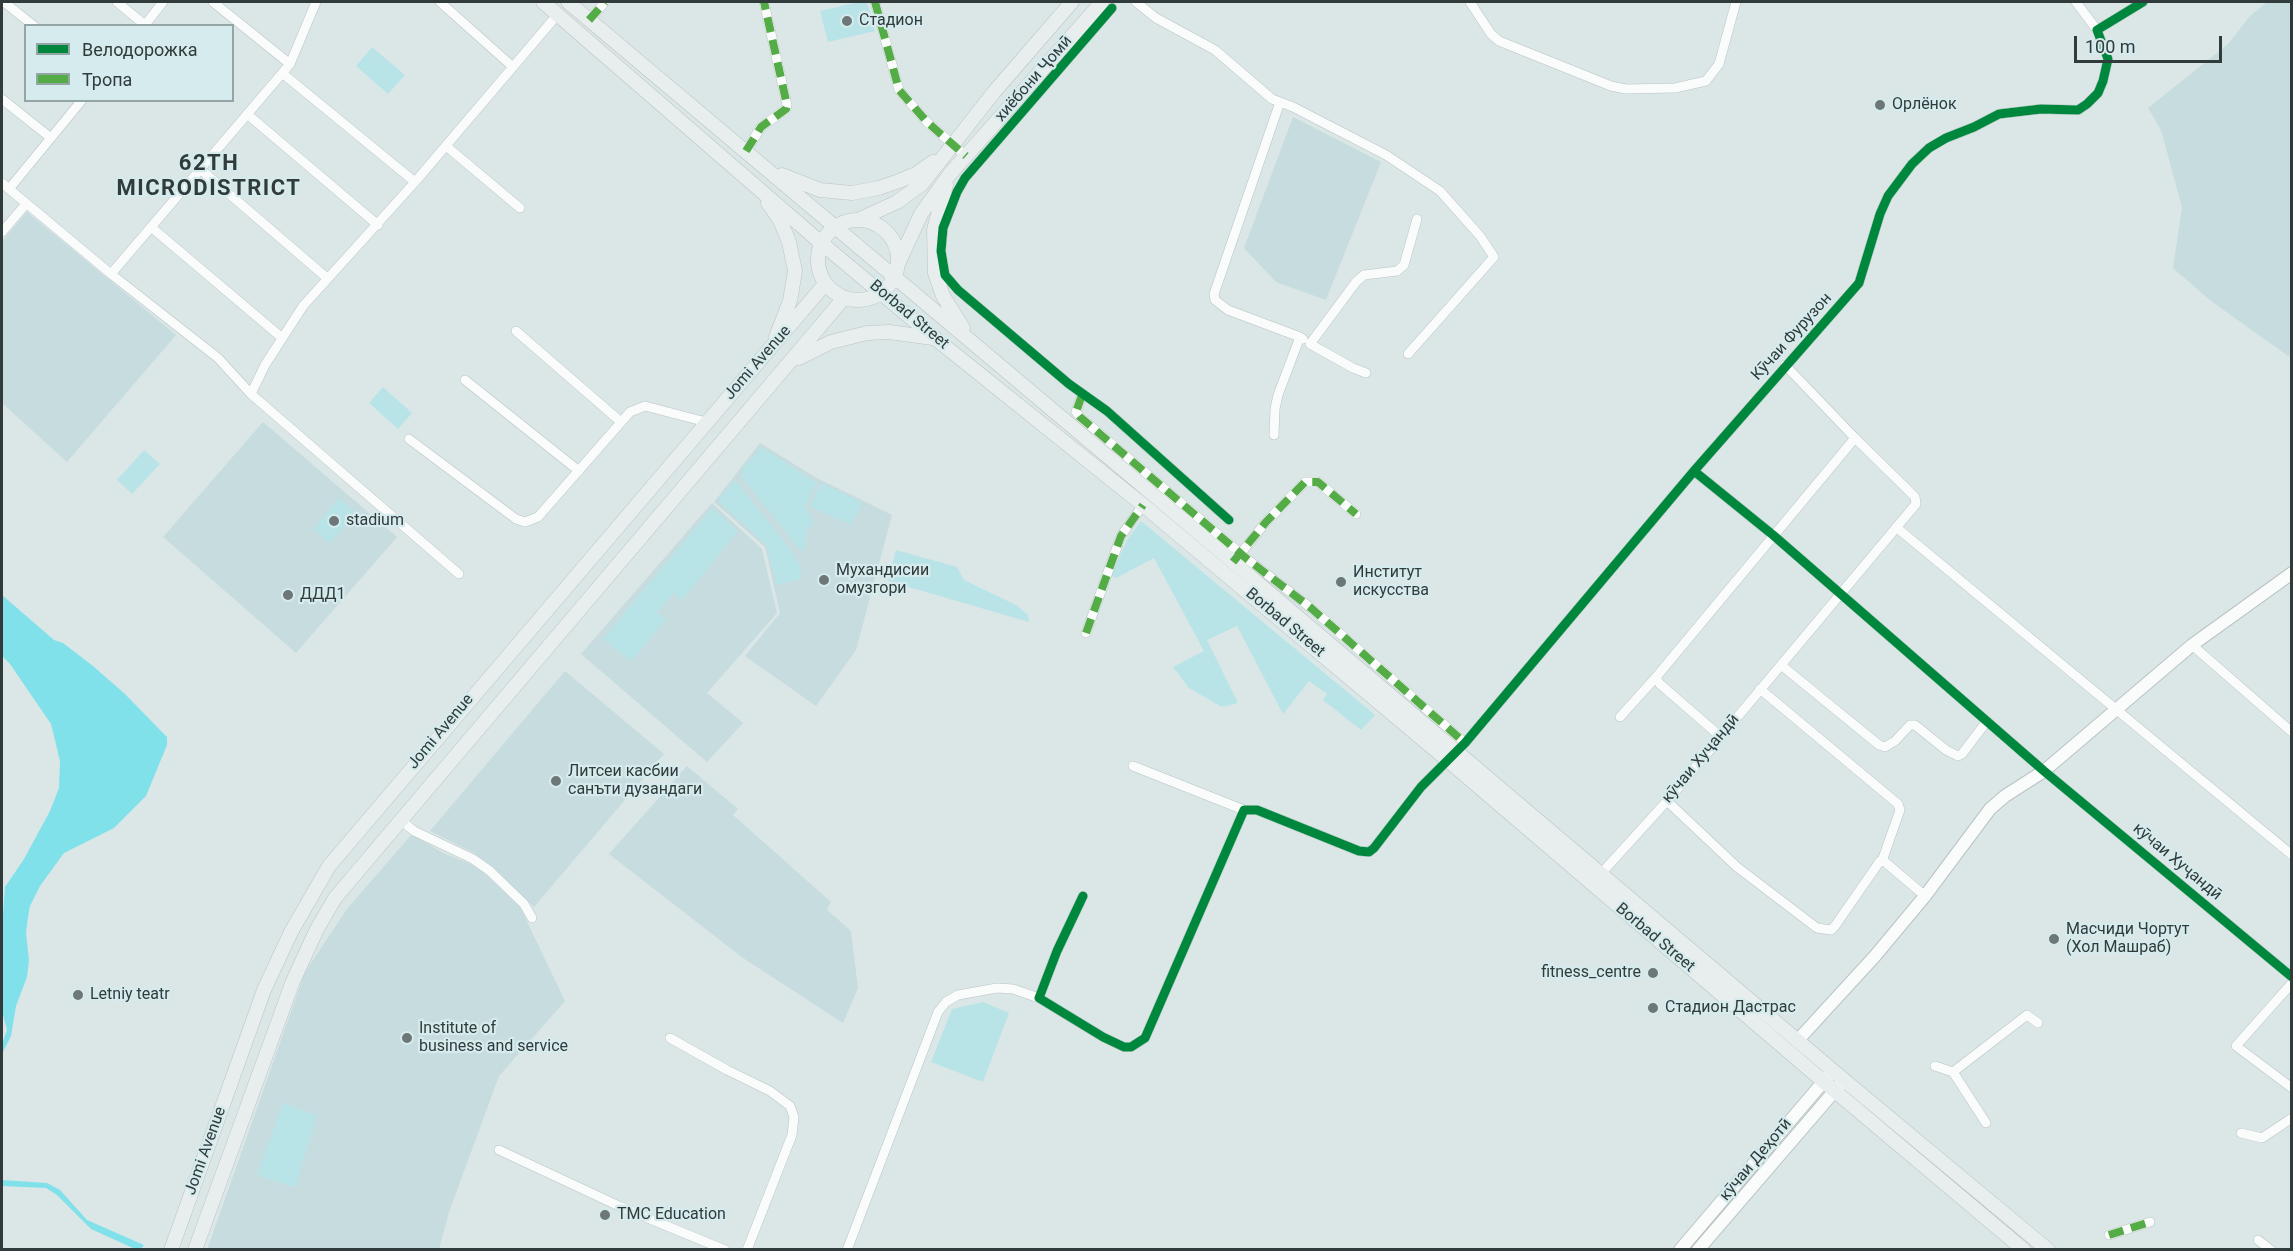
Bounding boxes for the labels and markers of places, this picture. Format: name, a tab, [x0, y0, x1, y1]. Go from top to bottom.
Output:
place label: Стадион	[859, 11, 923, 31]
marker: Стадион	[840, 14, 854, 28]
place label: Орлёнок	[1892, 95, 1957, 115]
marker: Орлёнок	[1873, 98, 1887, 112]
place label: stadium	[346, 511, 404, 531]
marker: stadium	[327, 514, 341, 528]
place label: Мухандисии омузгори	[836, 561, 929, 599]
place label: Институт искусства	[1353, 563, 1429, 601]
marker: Мухандисии омузгори	[817, 573, 831, 587]
marker: Институт искусства	[1334, 575, 1348, 589]
place label: ДДД1	[300, 585, 345, 605]
marker: ДДД1	[281, 588, 295, 602]
place label: Литсеи касбии санъти дузандаги	[568, 762, 702, 800]
marker: Литсеи касбии санъти дузандаги	[549, 774, 563, 788]
place label: Масчиди Чортут (Хол Машраб)	[2066, 920, 2189, 958]
marker: Масчиди Чортут (Хол Машраб)	[2047, 932, 2061, 946]
place label: fitness_centre	[1541, 963, 1641, 983]
marker: fitness_centre	[1646, 966, 1660, 980]
place label: Letniy teatr	[90, 985, 170, 1005]
marker: Letniy teatr	[71, 988, 85, 1002]
place label: Стадион Дастрас	[1665, 998, 1796, 1018]
marker: Стадион Дастрас	[1646, 1001, 1660, 1015]
place label: Institute of business and service	[419, 1019, 568, 1057]
marker: Institute of business and service	[400, 1031, 414, 1045]
place label: TMC Education	[617, 1205, 726, 1225]
marker: TMC Education	[598, 1208, 612, 1222]

